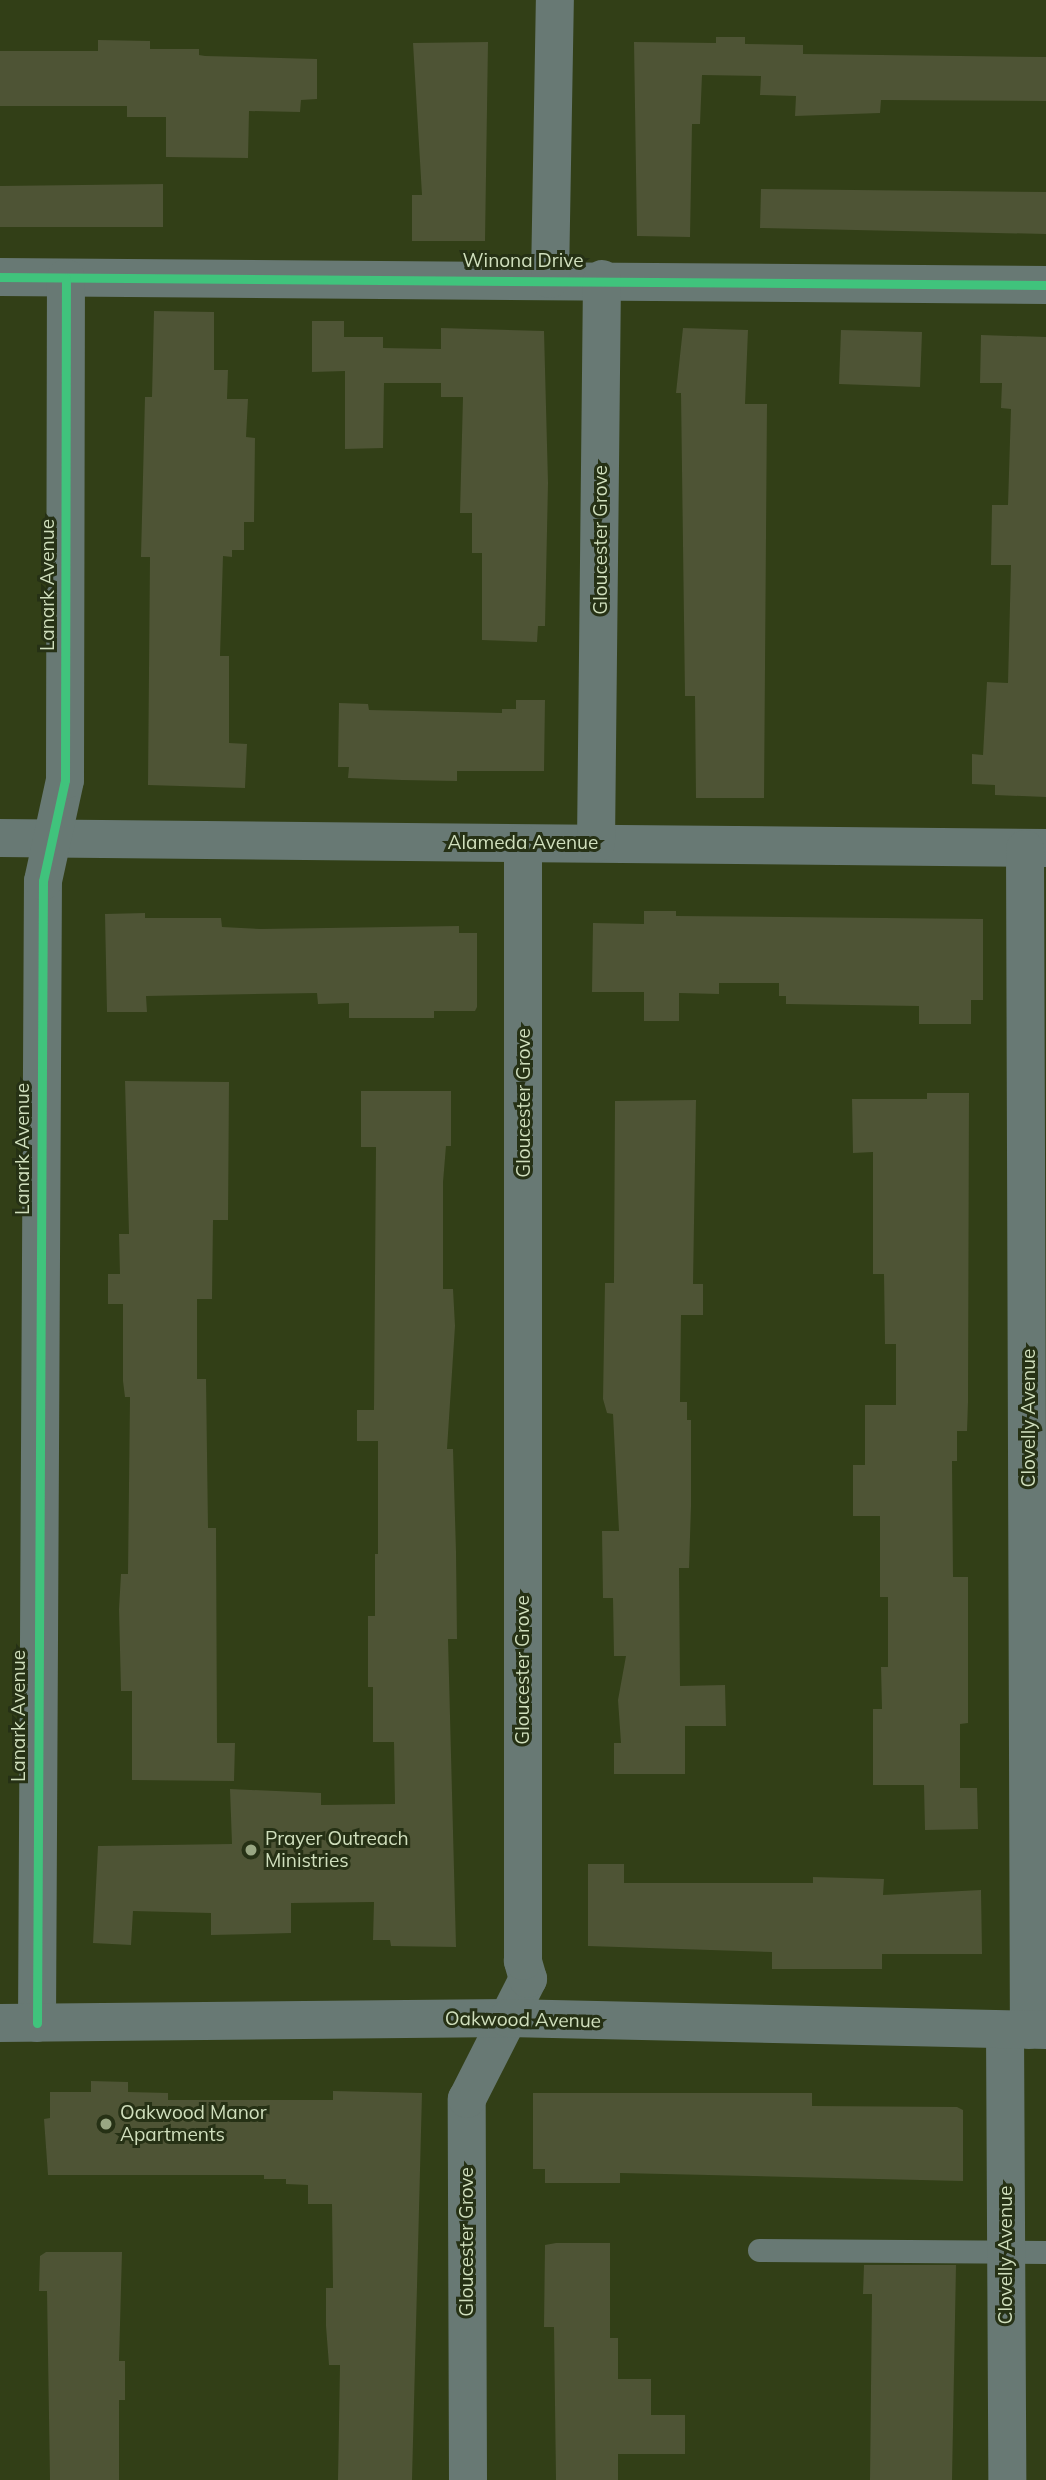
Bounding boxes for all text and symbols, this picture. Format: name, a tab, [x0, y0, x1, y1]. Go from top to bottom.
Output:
street label: Winona Drive	[462, 250, 584, 272]
street label: Gloucester Grove	[590, 465, 612, 615]
street label: Lanark Avenue	[37, 519, 59, 651]
street label: Alameda Avenue	[448, 832, 598, 854]
street label: Gloucester Grove	[513, 1028, 535, 1178]
street label: Lanark Avenue	[12, 1083, 34, 1215]
street label: Clovelly Avenue	[1018, 1349, 1040, 1487]
street label: Gloucester Grove	[512, 1595, 534, 1745]
street label: Lanark Avenue	[8, 1650, 30, 1782]
place label: Prayer Outreach Ministries	[265, 1828, 409, 1872]
marker: Prayer Outreach Ministries	[243, 1842, 259, 1858]
street label: Oakwood Avenue	[445, 2007, 601, 2033]
place label: Oakwood Manor Apartments	[120, 2102, 267, 2146]
marker: Oakwood Manor Apartments	[98, 2116, 114, 2132]
street label: Gloucester Grove	[456, 2167, 478, 2317]
street label: Clovelly Avenue	[995, 2186, 1017, 2324]

